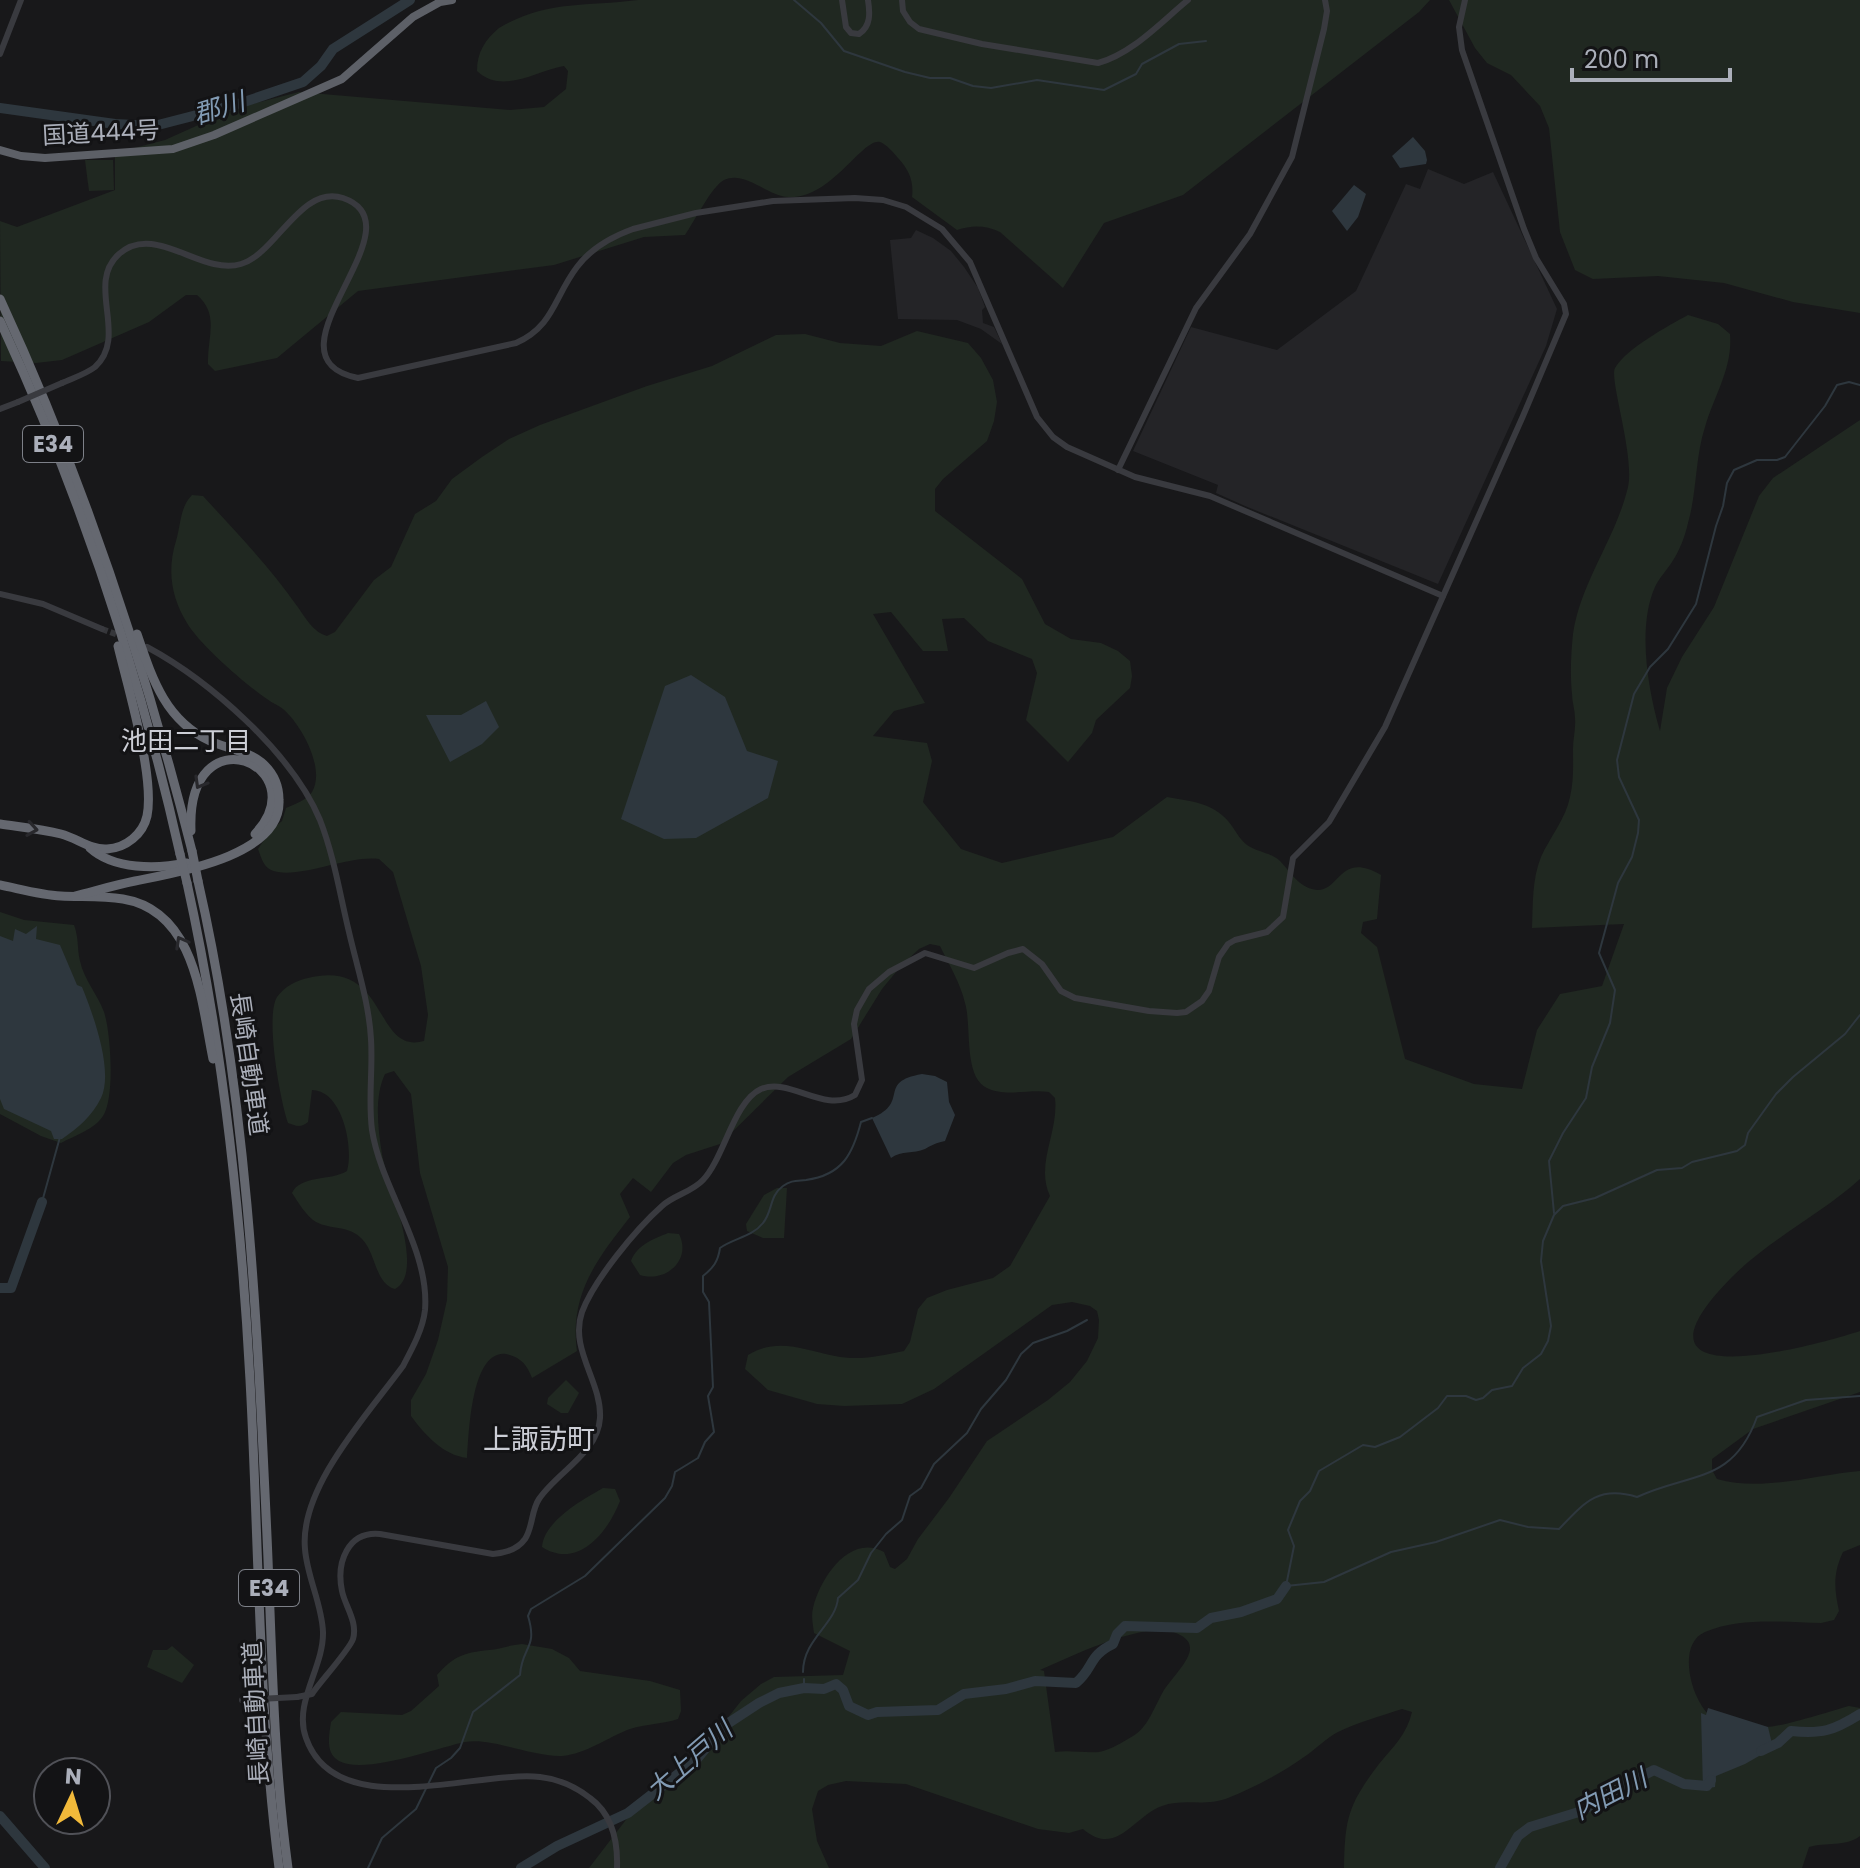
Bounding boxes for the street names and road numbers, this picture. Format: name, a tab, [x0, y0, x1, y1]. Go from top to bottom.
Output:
street label: 国道444号	[42, 113, 160, 152]
road number: E34	[23, 426, 83, 462]
street label: 長崎自動車道	[223, 990, 276, 1138]
road number: E34	[239, 1570, 299, 1606]
street label: 長崎自動車道	[235, 1640, 276, 1786]

